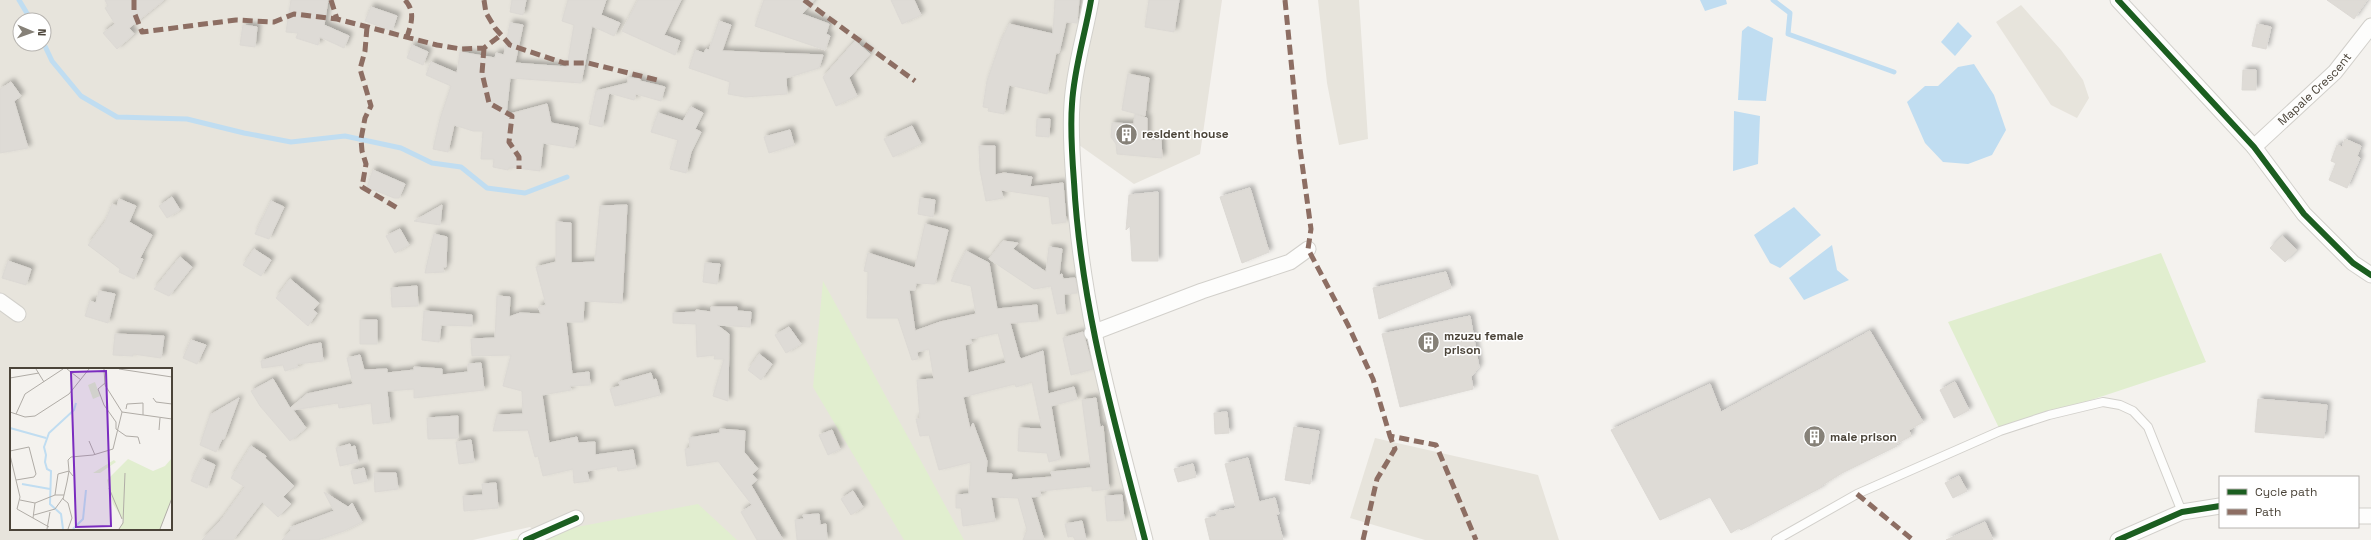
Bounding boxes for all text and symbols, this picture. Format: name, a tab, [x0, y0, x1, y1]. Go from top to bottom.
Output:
north arrow	[12, 12, 52, 52]
text: N	[35, 28, 49, 36]
street label: Mapale Crescent	[2274, 49, 2355, 129]
building icon: resident house	[1113, 121, 1139, 147]
place label: resident house	[1142, 126, 1229, 142]
place label: mzuzu female prison	[1444, 328, 1524, 358]
building icon: mzuzu female prison	[1416, 330, 1442, 356]
inset map	[10, 368, 172, 530]
building icon: male prison	[1802, 424, 1828, 450]
place label: male prison	[1830, 429, 1897, 445]
legend	[2219, 476, 2359, 528]
text: Cycle path	[2255, 484, 2317, 500]
text: Path	[2255, 504, 2281, 520]

